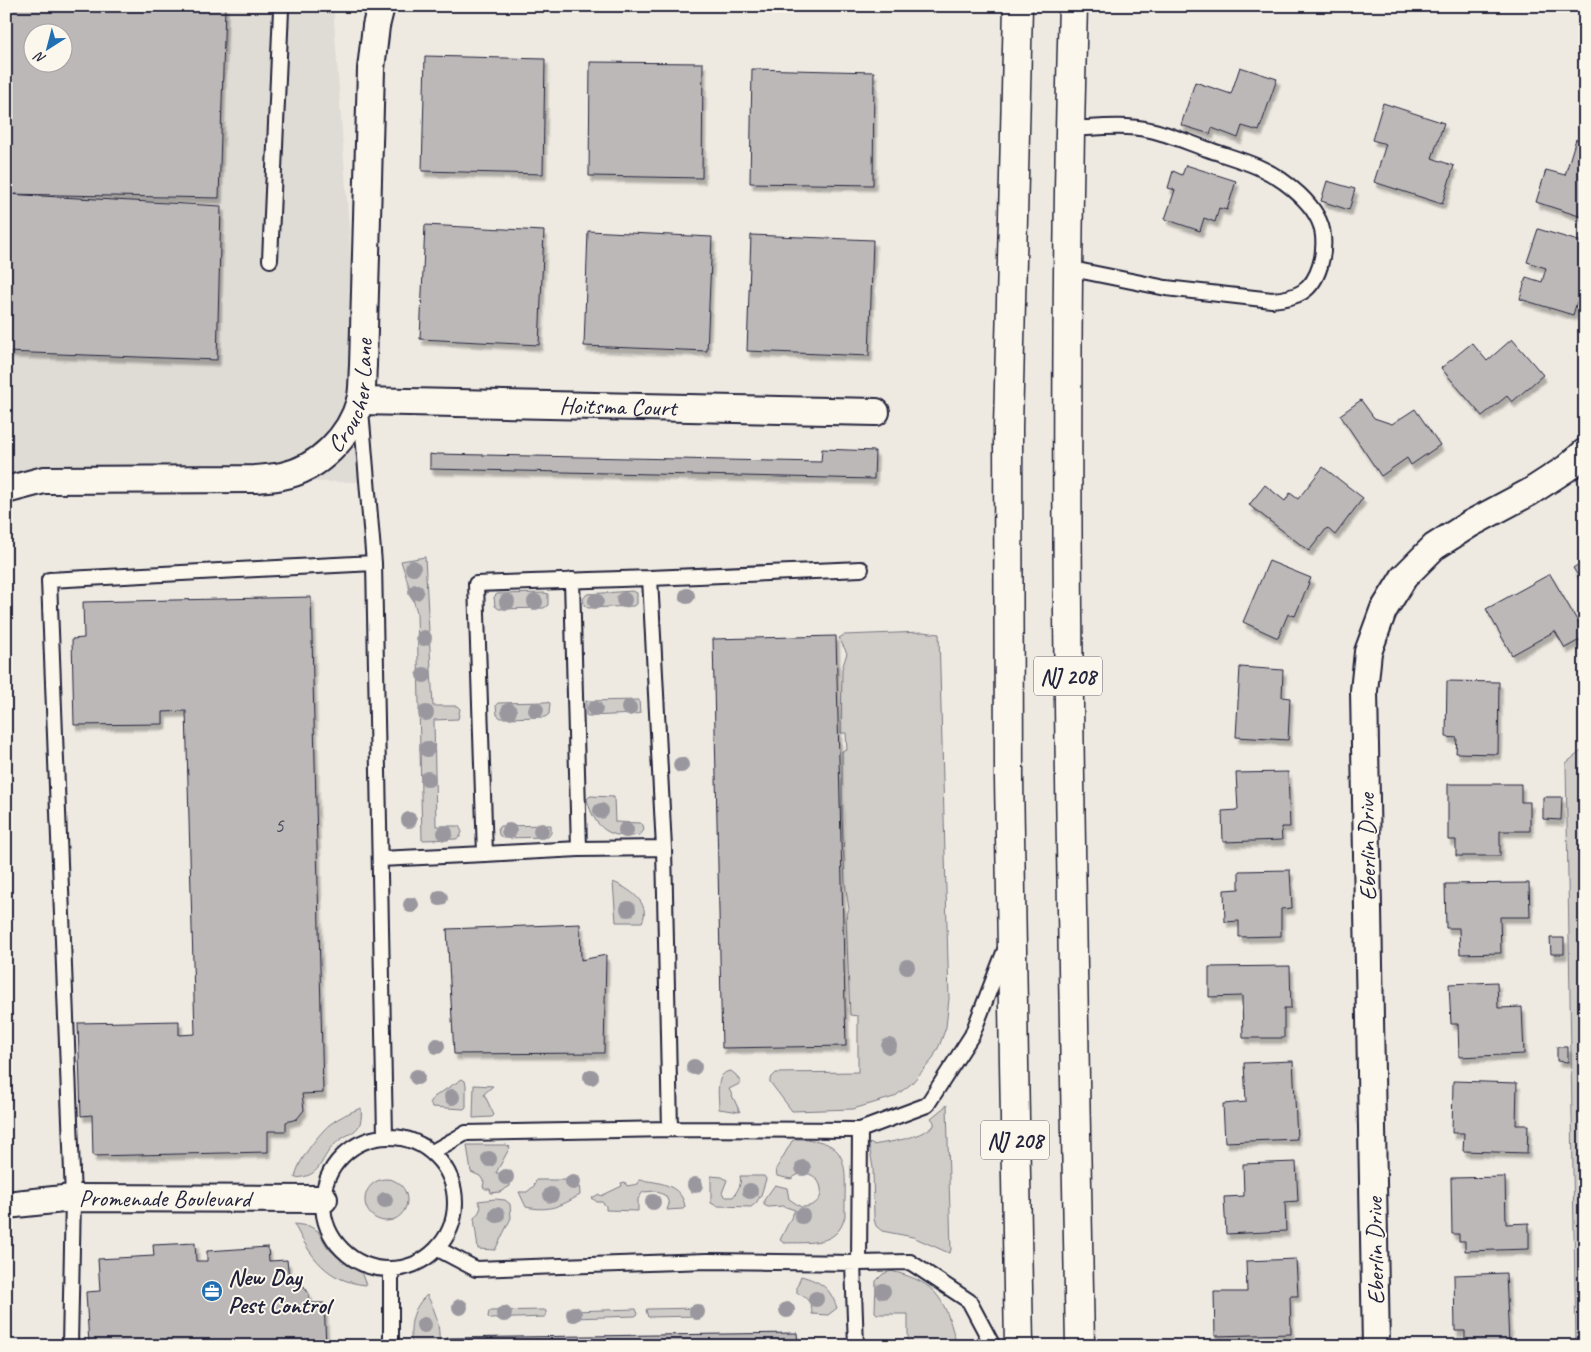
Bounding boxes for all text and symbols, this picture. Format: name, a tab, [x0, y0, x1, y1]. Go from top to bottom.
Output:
north arrow	[22, 22, 72, 72]
text: N	[30, 47, 49, 68]
street label: Croucher Lane	[321, 336, 379, 459]
street label: Hoitsma Court	[559, 390, 679, 423]
road number: NJ 208	[1034, 656, 1102, 696]
street label: Eberlin Drive	[1351, 791, 1383, 901]
house number: 5	[274, 812, 285, 838]
road number: NJ 208	[981, 1120, 1049, 1160]
street label: Promenade Boulevard	[79, 1183, 254, 1214]
street label: Eberlin Drive	[1359, 1195, 1391, 1305]
place label: New Day Pest Control	[228, 1262, 335, 1320]
office icon: New Day Pest Control	[200, 1279, 224, 1303]

